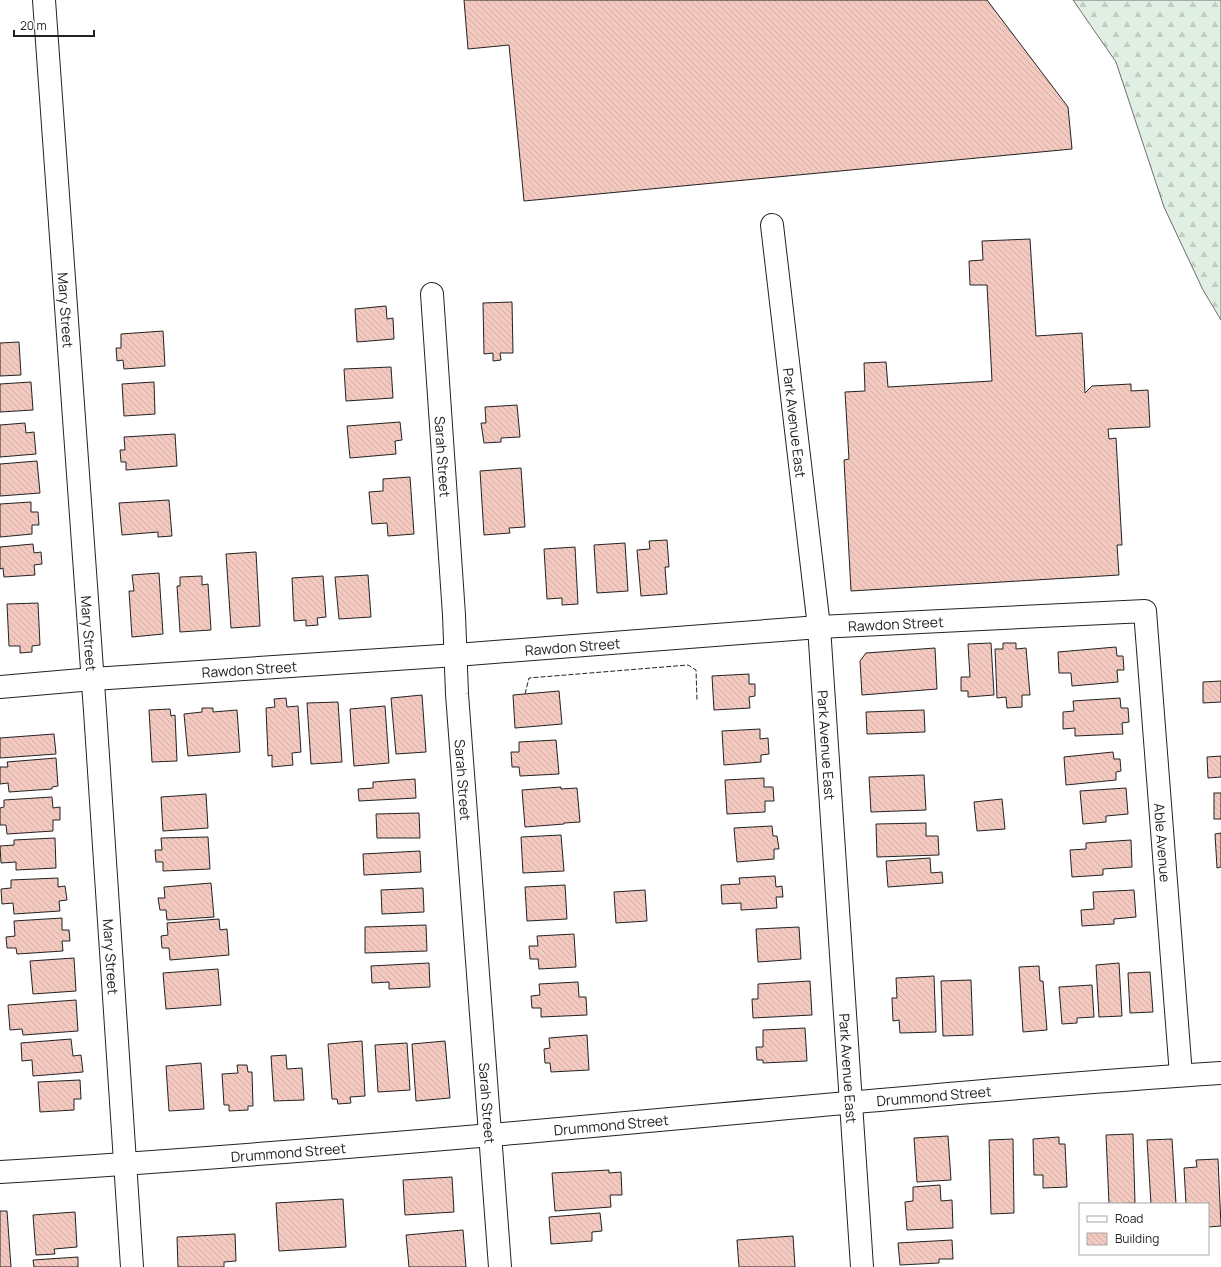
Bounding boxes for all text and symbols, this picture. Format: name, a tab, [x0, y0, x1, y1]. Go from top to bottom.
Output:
scale bar	[14, 12, 94, 38]
text: 20 m	[20, 17, 47, 34]
street label: Mary Street	[54, 272, 78, 349]
street label: Park Avenue East	[779, 367, 811, 479]
street label: Sarah Street	[431, 415, 455, 498]
street label: Mary Street	[77, 595, 102, 672]
street label: Rawdon Street	[847, 611, 944, 635]
street label: Rawdon Street	[524, 633, 621, 659]
street label: Rawdon Street	[201, 656, 298, 681]
street label: Park Avenue East	[814, 689, 840, 801]
street label: Sarah Street	[451, 739, 476, 822]
street label: Able Avenue	[1150, 802, 1176, 883]
street label: Mary Street	[99, 918, 123, 996]
street label: Park Avenue East	[835, 1013, 862, 1124]
street label: Sarah Street	[475, 1062, 500, 1145]
street label: Drummond Street	[876, 1081, 992, 1110]
street label: Drummond Street	[553, 1110, 670, 1139]
street label: Drummond Street	[230, 1138, 347, 1166]
legend	[1079, 1203, 1209, 1255]
text: Road	[1115, 1210, 1143, 1227]
text: Building	[1115, 1230, 1159, 1247]

